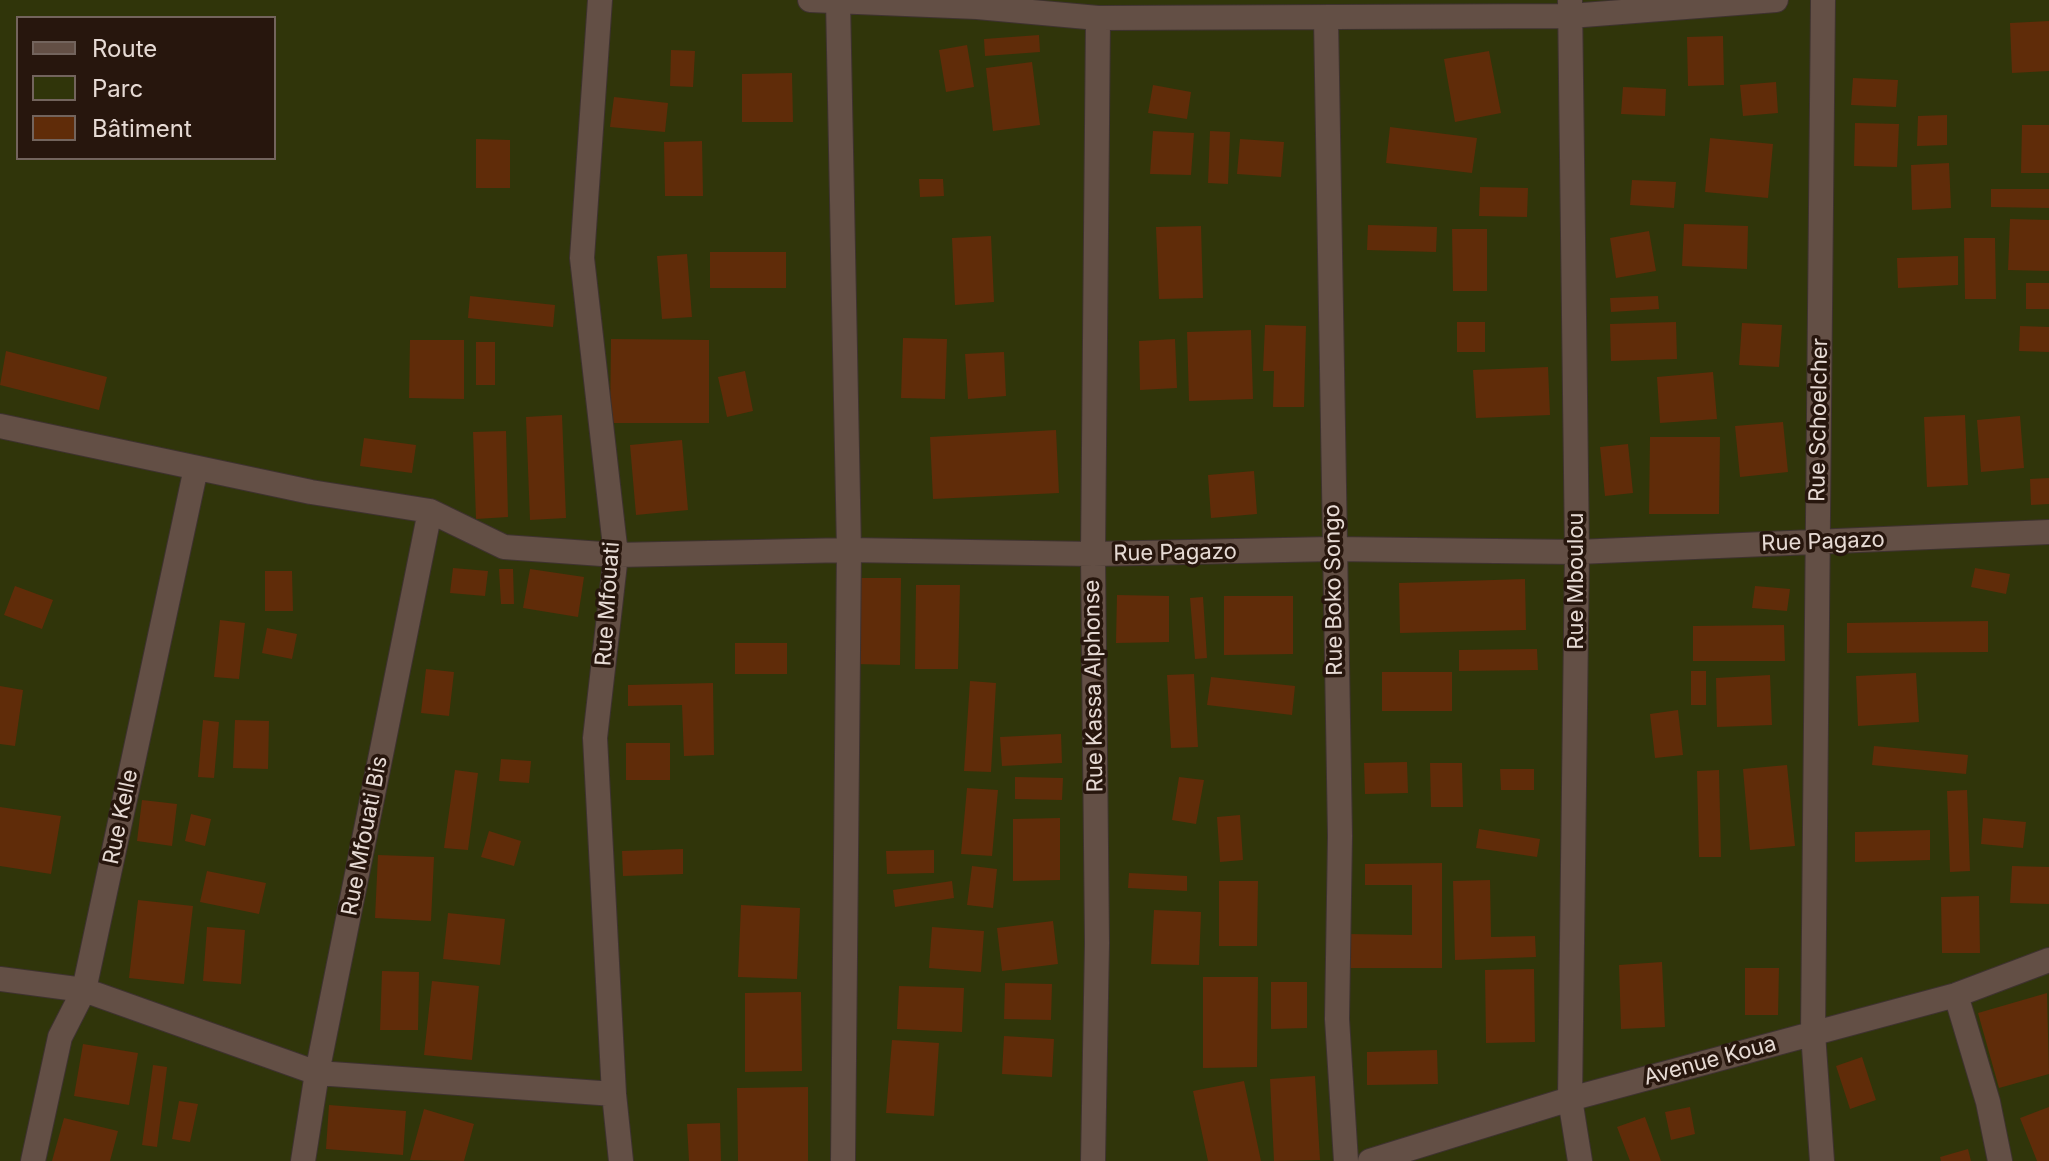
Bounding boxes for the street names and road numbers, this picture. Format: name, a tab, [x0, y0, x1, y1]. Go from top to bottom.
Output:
street label: Rue Schoelcher	[1804, 338, 1834, 502]
street label: Rue Boko Songo	[1319, 504, 1349, 676]
street label: Rue Mboulou	[1563, 512, 1589, 650]
street label: Rue Pagazo	[1761, 527, 1885, 557]
street label: Rue Pagazo	[1113, 539, 1237, 567]
street label: Rue Mfouati	[590, 541, 626, 667]
street label: Rue Kassa Alphonse	[1079, 579, 1109, 793]
street label: Rue Mfouati Bis	[337, 754, 393, 918]
street label: Rue Kelle	[98, 767, 144, 867]
street label: Avenue Koua	[1641, 1031, 1779, 1091]

